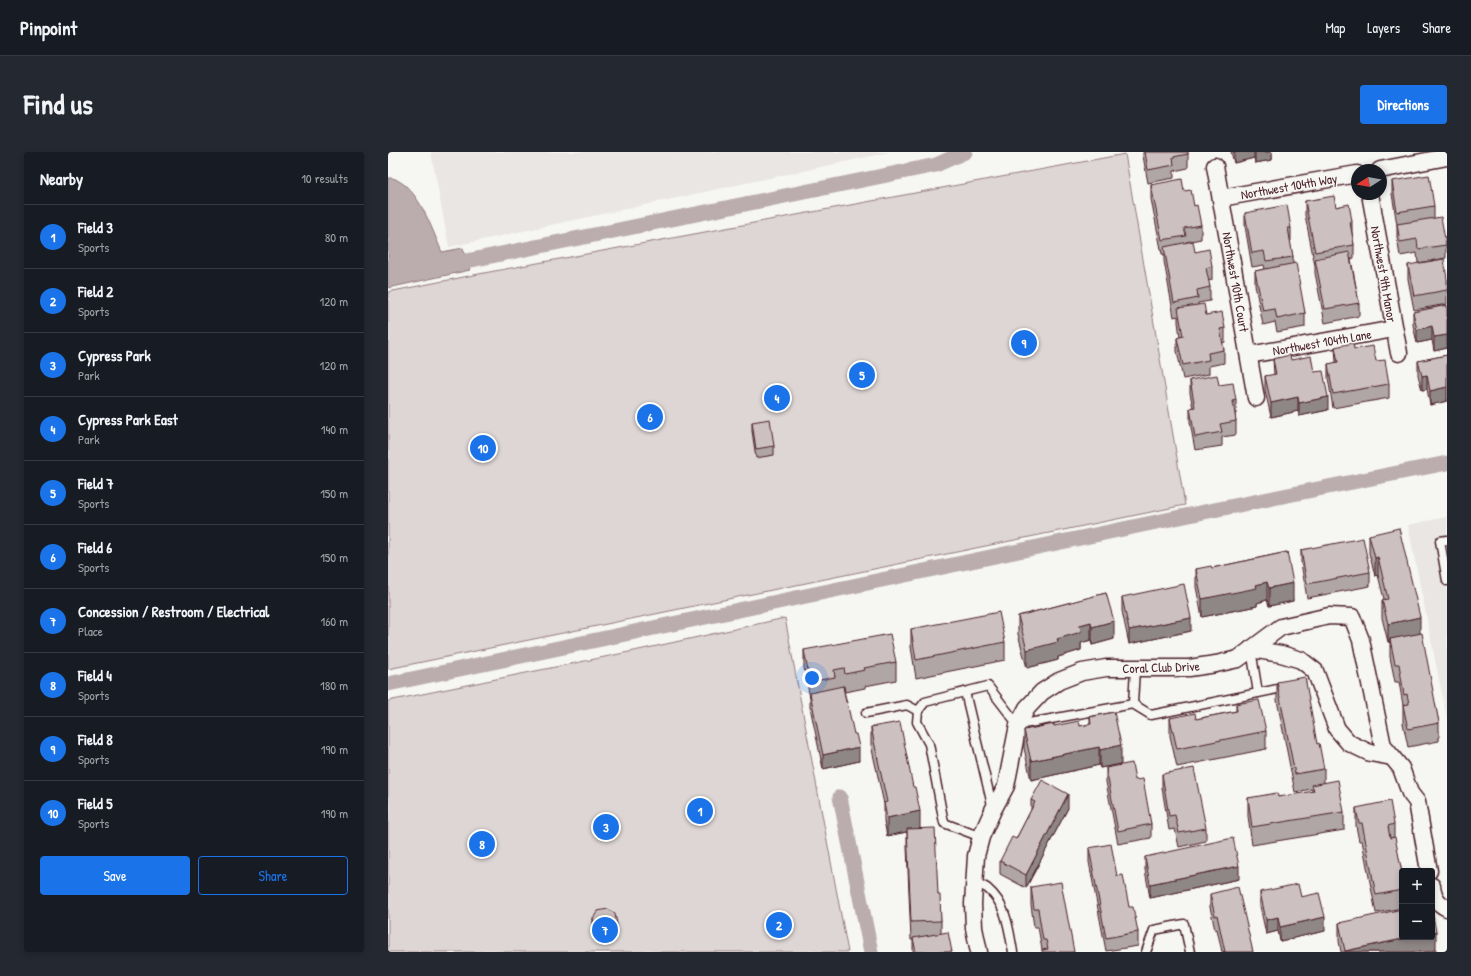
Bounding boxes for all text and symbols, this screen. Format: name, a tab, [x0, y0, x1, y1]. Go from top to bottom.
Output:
text: Pinpoint	[20, 15, 77, 41]
text: Map	[1325, 18, 1345, 37]
text: Layers	[1367, 18, 1400, 37]
text: Share	[1422, 18, 1451, 37]
text: Find us	[24, 85, 93, 123]
button: Directions	[1360, 85, 1447, 124]
north arrow	[1351, 164, 1387, 200]
text: Nearby	[40, 167, 83, 190]
text: 10 results	[301, 169, 348, 187]
street label: Northwest 104th Way	[1239, 169, 1339, 203]
text: Field 3	[78, 217, 113, 238]
street label: Northwest 9th Manor	[1367, 224, 1401, 324]
text: 1	[51, 228, 55, 246]
text: 80 m	[325, 228, 348, 246]
street label: Northwest 10th Court	[1218, 231, 1254, 334]
text: Sports	[78, 238, 109, 256]
text: Field 2	[78, 281, 113, 302]
text: 2	[50, 292, 56, 310]
text: 120 m	[320, 292, 348, 310]
text: Sports	[78, 302, 109, 320]
street label: Northwest 104th Lane	[1271, 324, 1373, 360]
pin: 9	[1011, 328, 1037, 358]
text: Cypress Park	[78, 345, 151, 366]
text: 3	[50, 356, 56, 374]
text: 120 m	[320, 356, 348, 374]
pin: 5	[849, 360, 875, 390]
text: Park	[78, 366, 100, 384]
pin: 4	[764, 383, 790, 413]
pin: 6	[637, 402, 663, 432]
text: Cypress Park East	[78, 409, 178, 430]
text: 4	[51, 420, 55, 438]
text: 140 m	[321, 420, 348, 438]
text: Park	[78, 430, 100, 448]
pin: 10	[470, 433, 496, 463]
text: Field 7	[78, 473, 114, 494]
text: 5	[50, 484, 56, 502]
text: 150 m	[320, 484, 348, 502]
text: Sports	[78, 494, 109, 512]
text: Field 6	[78, 537, 112, 558]
text: 6	[50, 548, 56, 566]
text: 150 m	[320, 548, 348, 566]
text: Sports	[78, 558, 109, 576]
text: Concession / Restroom / Electrical	[78, 601, 269, 622]
text: 7	[50, 612, 56, 630]
text: 160 m	[320, 612, 348, 630]
text: Place	[78, 622, 103, 640]
street label: Coral Club Drive	[1122, 657, 1200, 677]
text: Field 4	[78, 665, 112, 686]
your location	[802, 668, 822, 688]
text: 8	[50, 676, 56, 694]
text: 180 m	[320, 676, 348, 694]
text: Sports	[78, 686, 109, 704]
text: Field 8	[78, 729, 113, 750]
text: 9	[51, 740, 55, 758]
text: 190 m	[321, 740, 348, 758]
text: Sports	[78, 750, 109, 768]
text: Field 5	[78, 793, 113, 814]
pin: 1	[687, 796, 713, 826]
text: 10	[48, 804, 58, 822]
text: 190 m	[321, 804, 348, 822]
pin: 3	[593, 812, 619, 842]
text: Sports	[78, 814, 109, 832]
pin: 8	[469, 829, 495, 859]
button: Save	[40, 856, 190, 895]
button: Share	[198, 856, 348, 895]
map controls	[1399, 868, 1435, 940]
button: +	[1399, 868, 1435, 904]
button: −	[1399, 904, 1435, 940]
pin: 2	[766, 910, 792, 940]
pin: 7	[592, 915, 618, 945]

